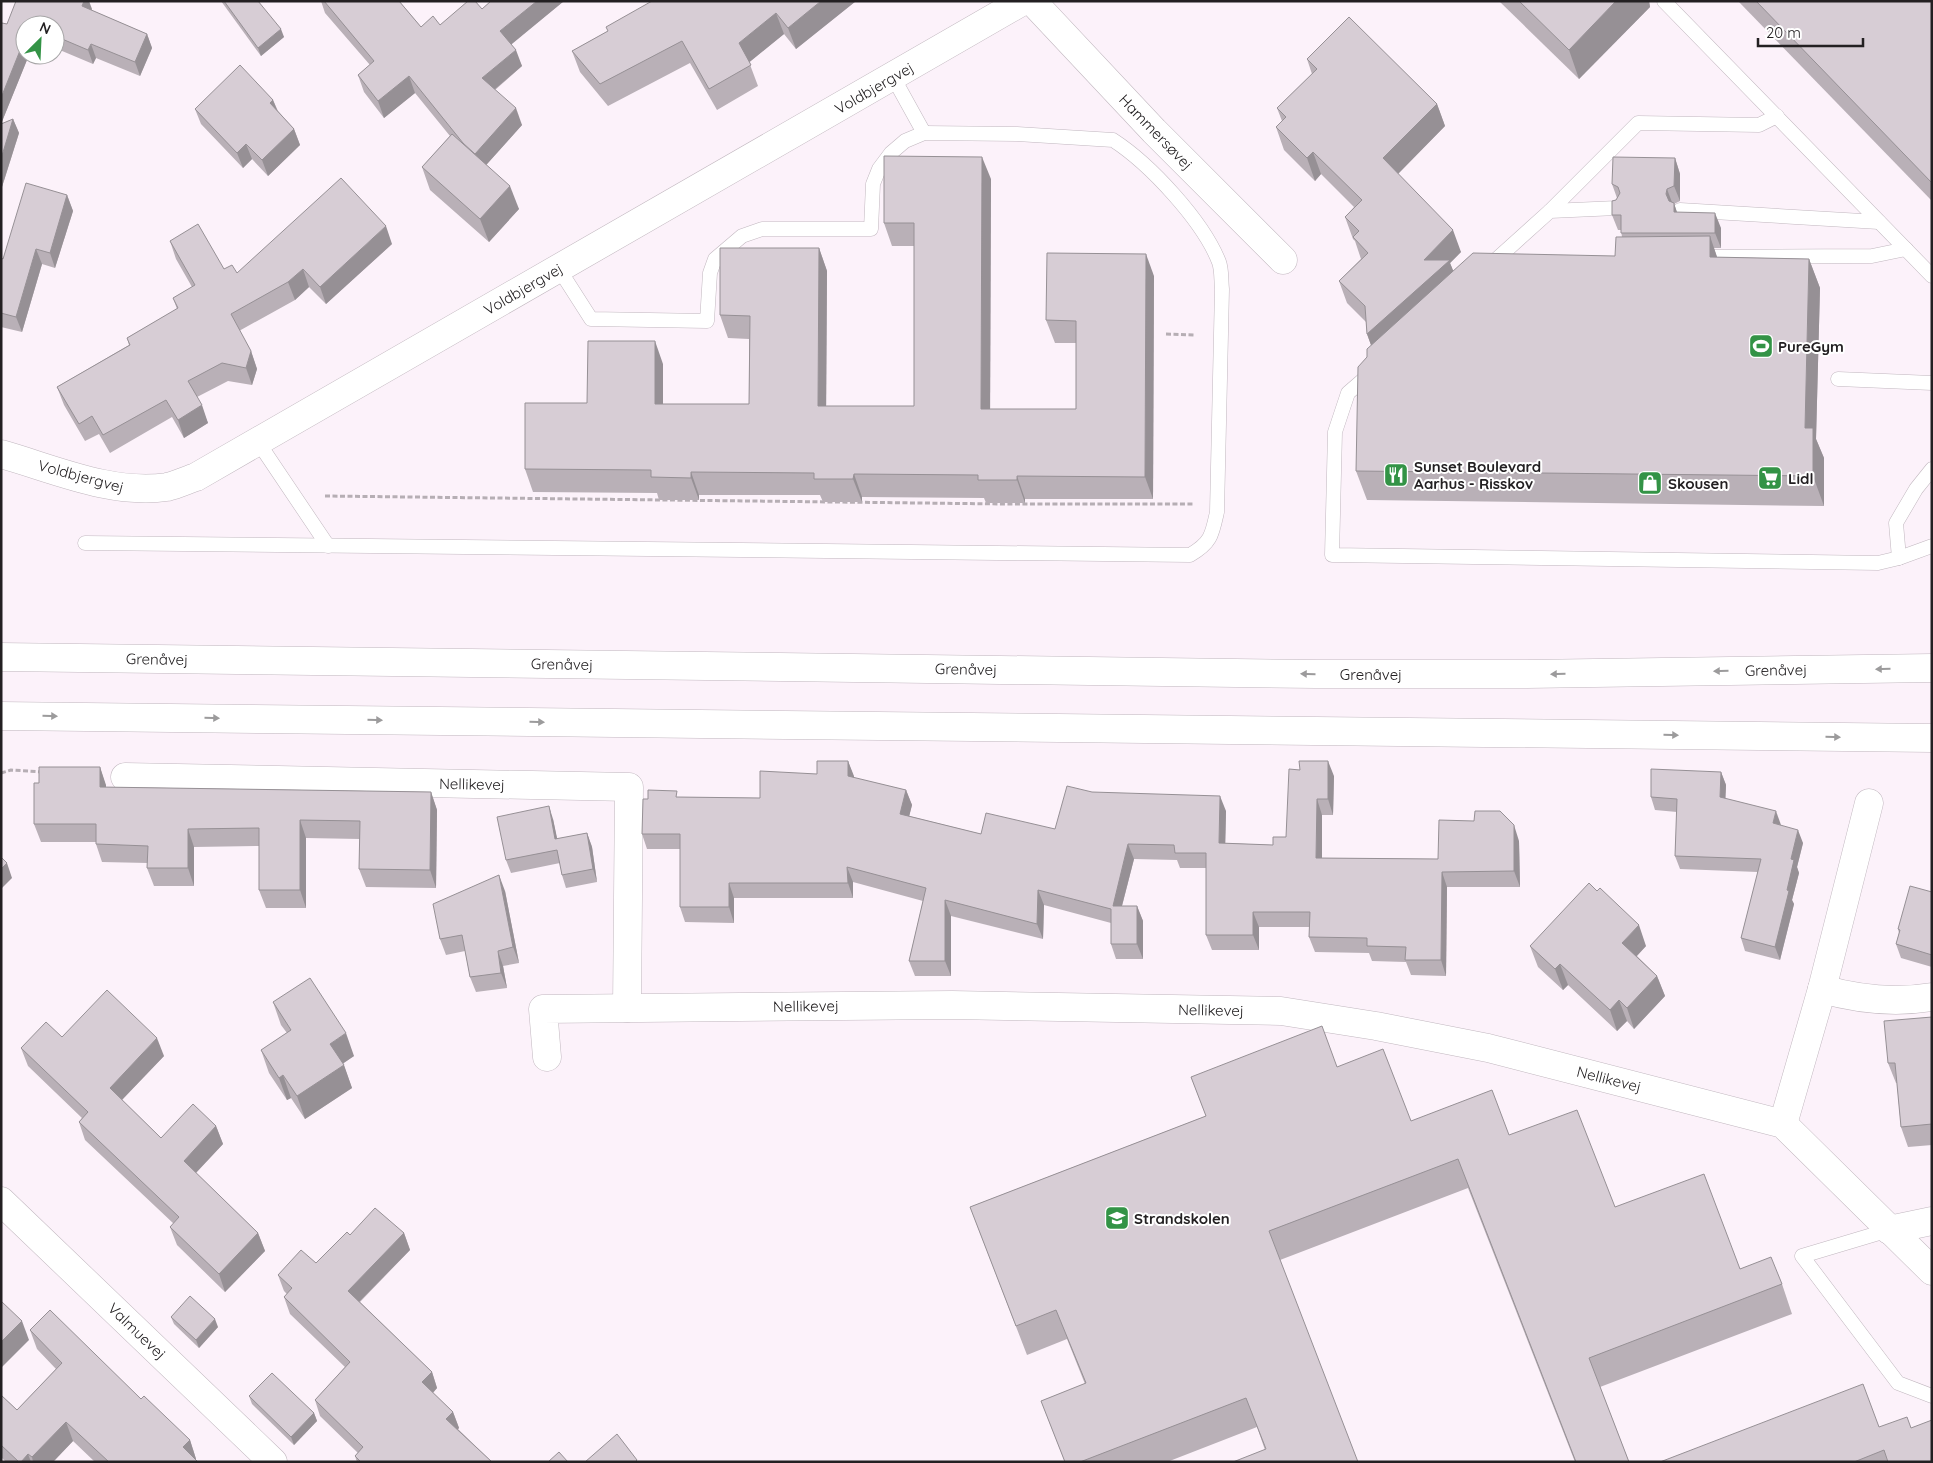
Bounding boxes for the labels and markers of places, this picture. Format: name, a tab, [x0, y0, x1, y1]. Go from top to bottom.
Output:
sports icon: PureGym	[1748, 333, 1774, 359]
place label: PureGym	[1778, 337, 1844, 356]
place label: Sunset Boulevard Aarhus - Risskov	[1414, 457, 1541, 493]
restaurant icon: Sunset Boulevard Aarhus - Risskov	[1383, 462, 1409, 488]
supermarket icon: Lidl	[1757, 465, 1783, 491]
place label: Lidl	[1788, 469, 1813, 488]
shop icon: Skousen	[1637, 470, 1663, 496]
place label: Skousen	[1668, 474, 1728, 493]
school or university icon: Strandskolen	[1104, 1205, 1130, 1231]
place label: Strandskolen	[1134, 1209, 1230, 1228]

